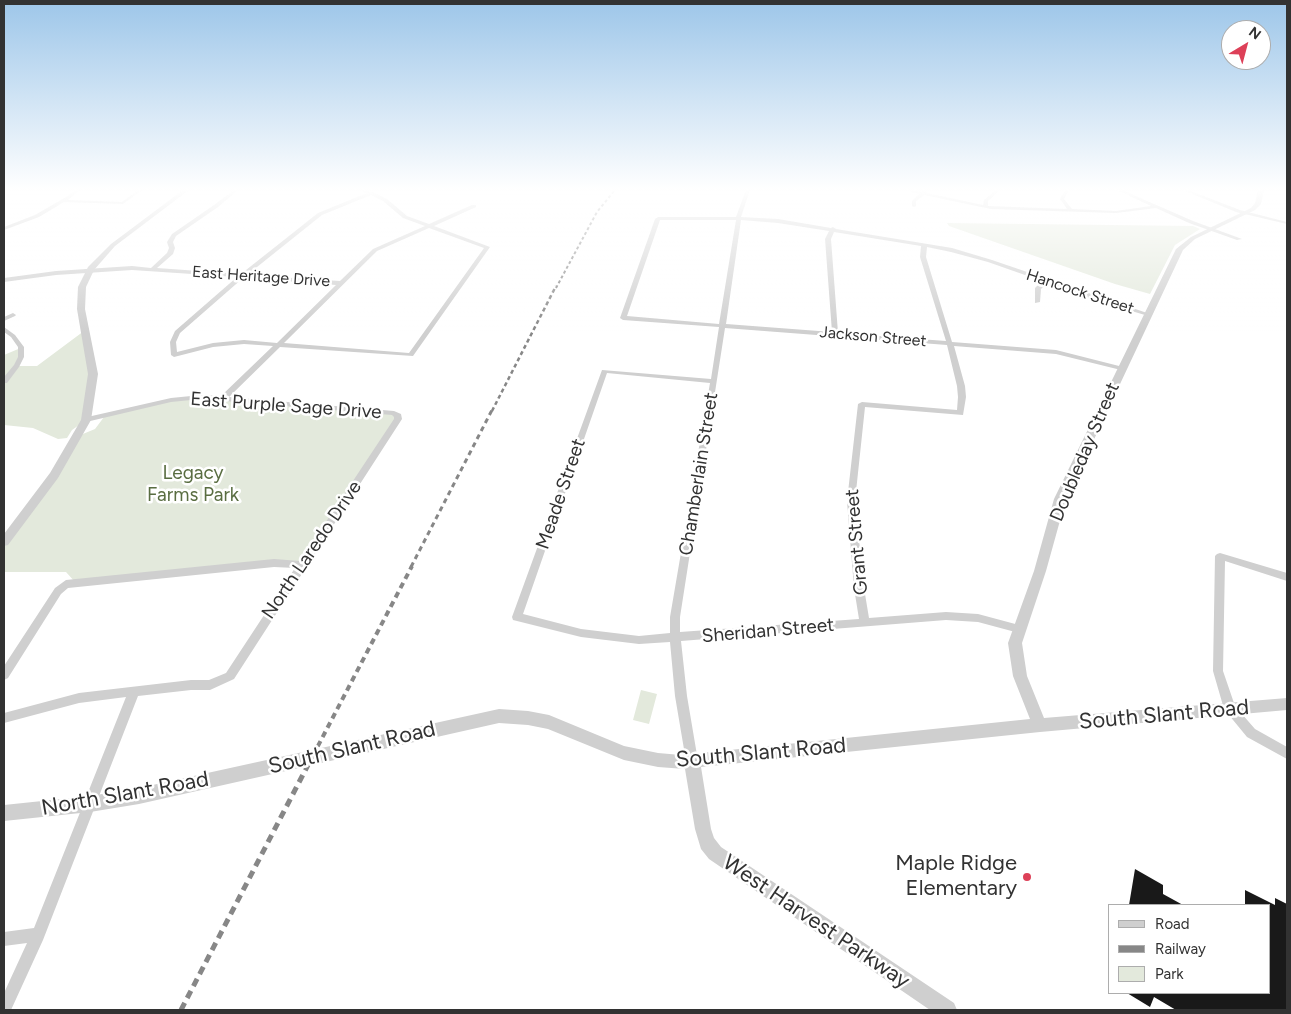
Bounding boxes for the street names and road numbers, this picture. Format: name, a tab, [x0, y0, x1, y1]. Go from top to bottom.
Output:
street label: East Heritage Drive	[191, 263, 331, 291]
street label: Hancock Street	[1024, 266, 1136, 318]
street label: Jackson Street	[819, 323, 927, 351]
street label: Doubleday Street	[1045, 379, 1125, 525]
street label: East Purple Sage Drive	[190, 388, 382, 424]
street label: Chamberlain Street	[675, 391, 723, 557]
street label: Meade Street	[531, 436, 591, 552]
street label: North Laredo Drive	[257, 477, 367, 623]
street label: Grant Street	[841, 488, 873, 596]
street label: Sheridan Street	[701, 614, 835, 648]
street label: South Slant Road	[1078, 694, 1250, 736]
street label: South Slant Road	[266, 716, 438, 780]
street label: South Slant Road	[675, 732, 847, 774]
street label: North Slant Road	[39, 766, 211, 822]
street label: West Harvest Parkway	[717, 850, 915, 994]

